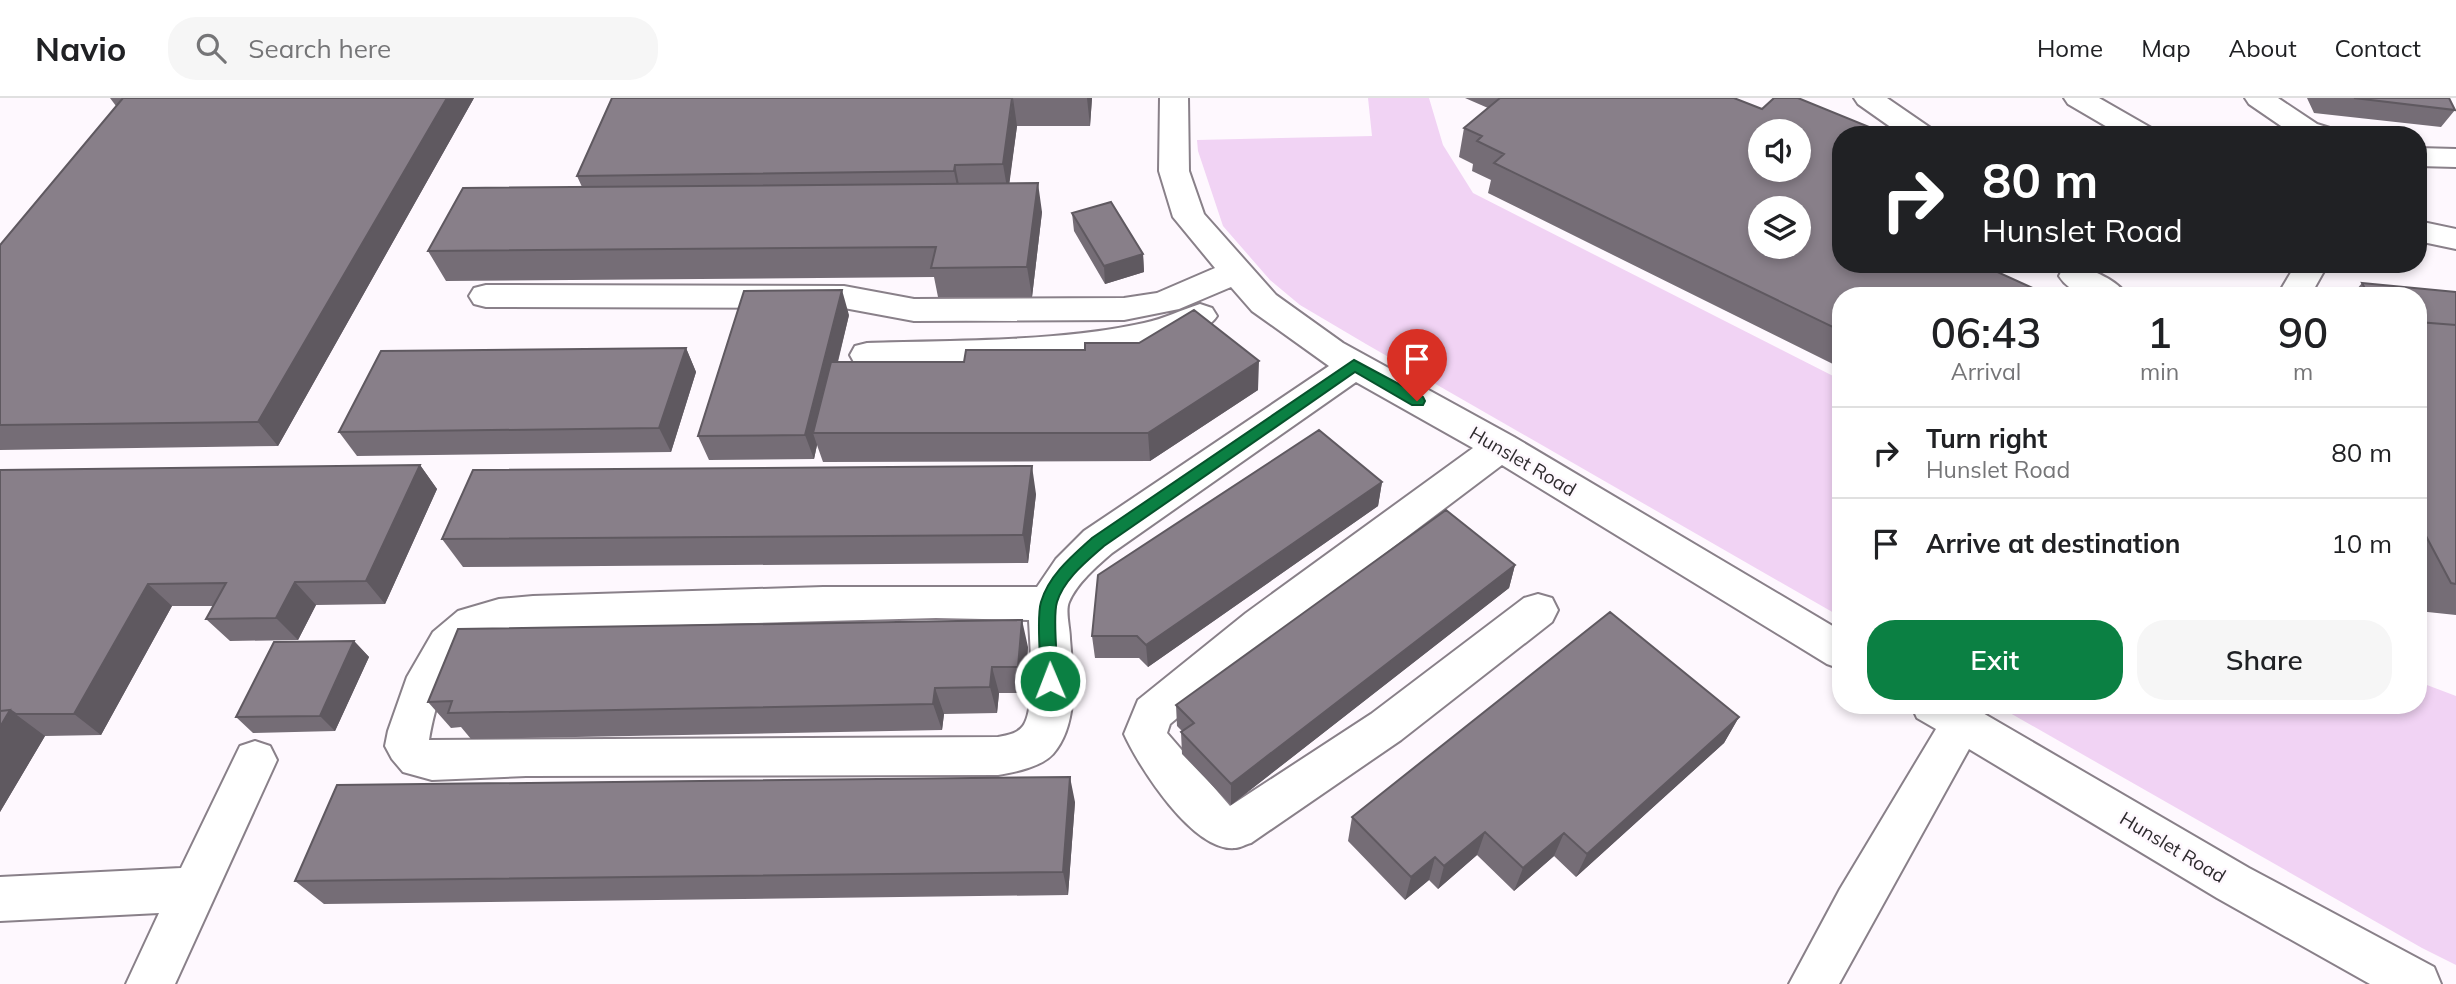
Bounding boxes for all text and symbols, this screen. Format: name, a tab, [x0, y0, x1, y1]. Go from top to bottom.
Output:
search box	[168, 17, 658, 80]
text: Navio	[35, 28, 126, 69]
icon: search	[192, 29, 230, 67]
text: Search here	[248, 32, 391, 65]
text: Home	[2037, 33, 2103, 63]
text: Map	[2141, 33, 2191, 63]
text: About	[2229, 33, 2297, 63]
text: Contact	[2335, 33, 2421, 63]
map controls	[1748, 119, 1811, 259]
button: sound	[1748, 119, 1811, 182]
text: 80 m	[1982, 149, 2098, 210]
icon: right	[1867, 154, 1958, 245]
button: layers	[1748, 196, 1811, 259]
text: Hunslet Road	[1982, 210, 2183, 250]
text: 06:43	[1931, 306, 2041, 359]
text: 1	[2147, 306, 2172, 359]
text: 90	[2278, 306, 2328, 359]
pin	[1387, 329, 1447, 401]
icon: arrive	[1398, 340, 1436, 378]
text: Arrival	[1951, 357, 2021, 386]
text: min	[2140, 357, 2179, 386]
text: m	[2293, 357, 2313, 386]
street label: Hunslet Road	[1465, 421, 1581, 501]
text: Turn right	[1926, 422, 2047, 455]
icon: right	[1867, 434, 1905, 472]
text: 80 m	[2331, 436, 2392, 469]
text: Hunslet Road	[1926, 455, 2070, 484]
icon: arrive	[1867, 525, 1905, 563]
text: Arrive at destination	[1926, 527, 2181, 560]
text: 10 m	[2331, 527, 2392, 560]
button: Exit	[1867, 620, 2123, 700]
button: Share	[2137, 620, 2392, 700]
position arrow	[1013, 644, 1087, 718]
street label: Hunslet Road	[2116, 806, 2230, 888]

